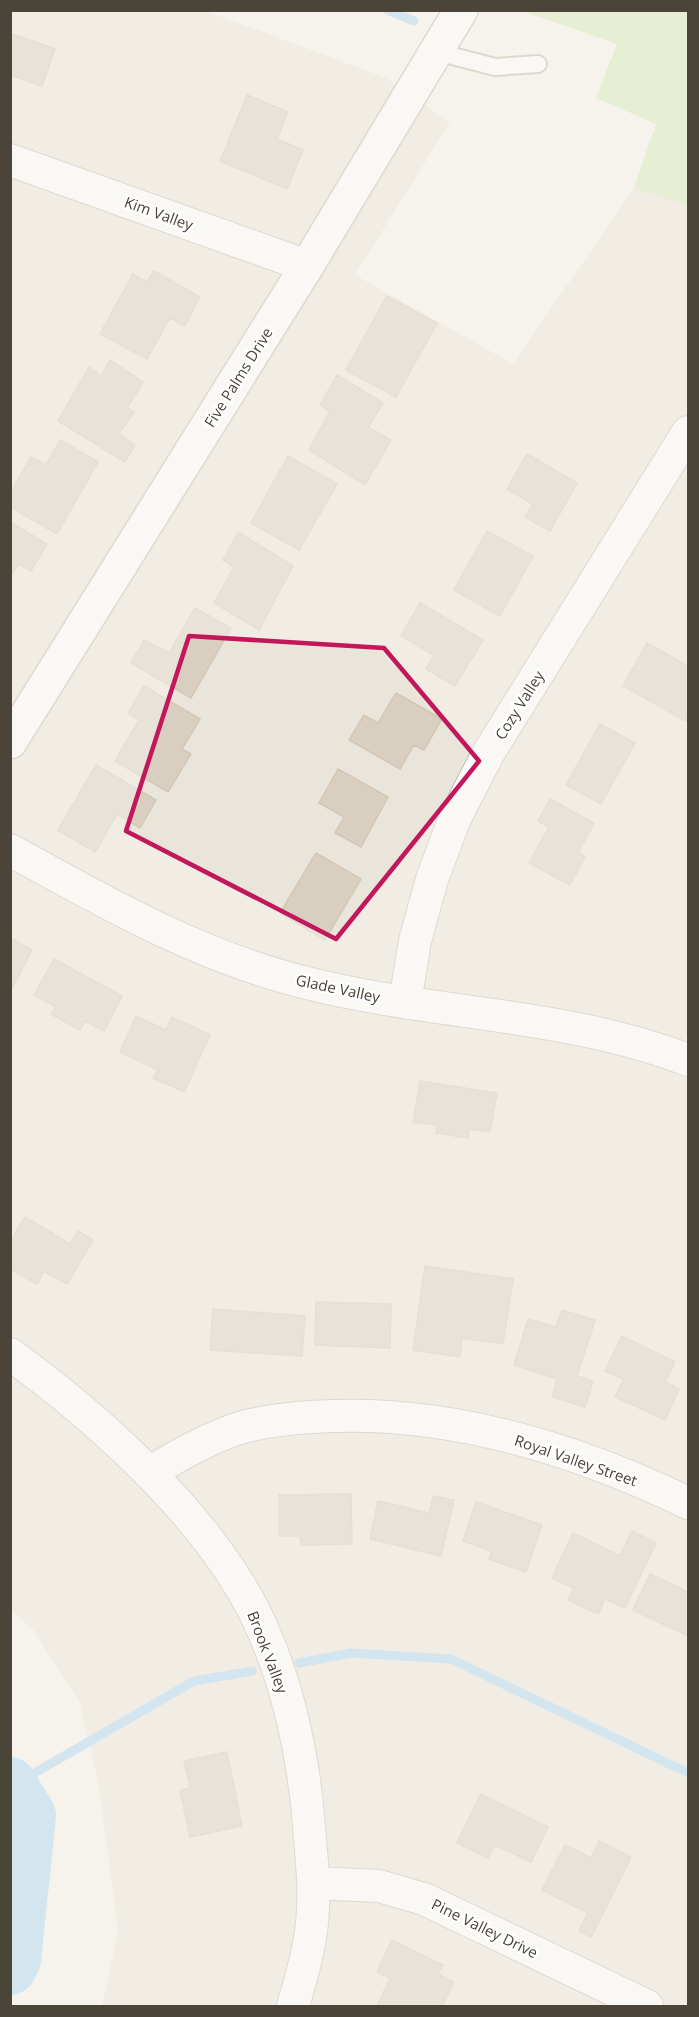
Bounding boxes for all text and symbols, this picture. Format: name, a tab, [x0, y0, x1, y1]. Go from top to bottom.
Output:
street label: Kim Valley	[122, 191, 196, 235]
street label: Five Palms Drive	[199, 323, 277, 431]
street label: Cozy Valley	[490, 666, 548, 743]
street label: Glade Valley	[294, 969, 382, 1007]
street label: Royal Valley Street	[512, 1430, 640, 1490]
street label: Brook Valley	[243, 1608, 293, 1696]
street label: Pine Valley Drive	[429, 1894, 541, 1962]

